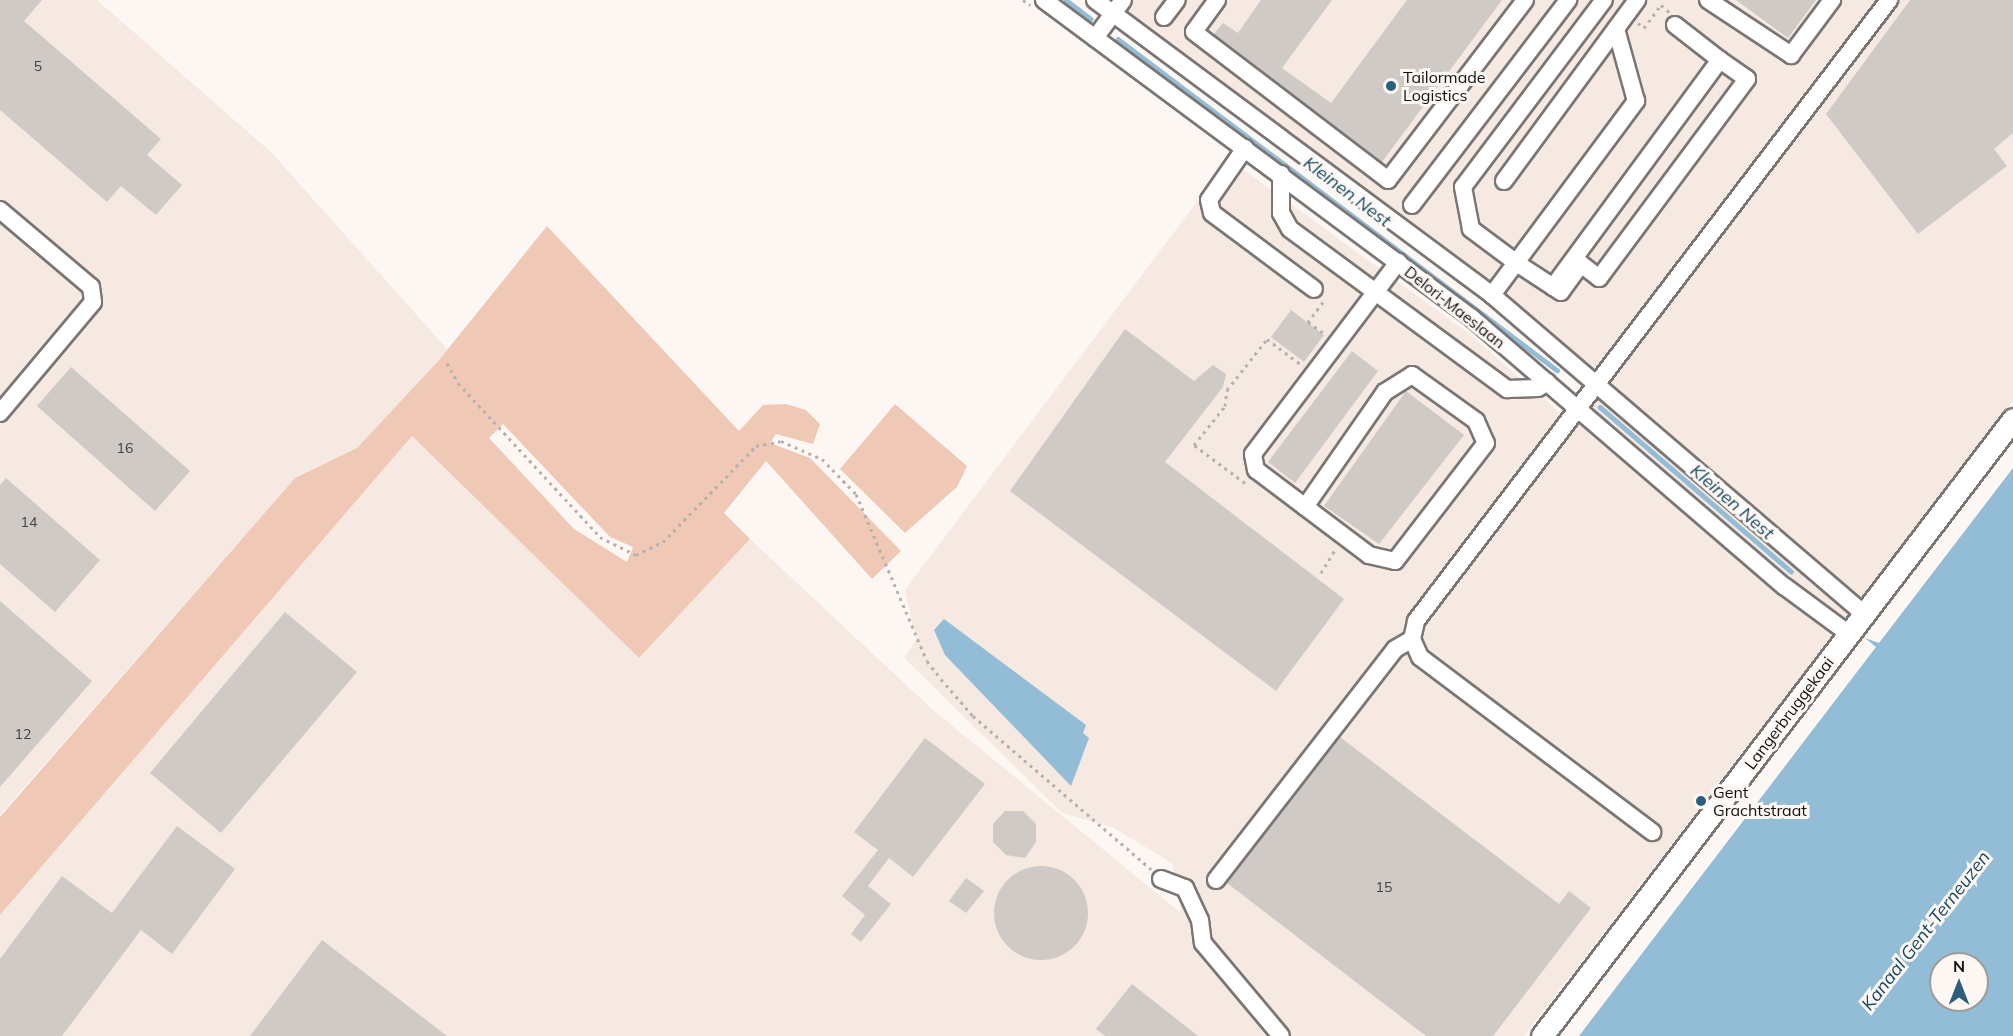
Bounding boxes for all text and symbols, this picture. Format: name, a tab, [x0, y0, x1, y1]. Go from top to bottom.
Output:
house number: 5	[34, 58, 42, 74]
place label: Tailormade Logistics	[1403, 67, 1486, 105]
marker: Tailormade Logistics	[1384, 79, 1398, 93]
water label: Kleinen Nest	[1299, 152, 1395, 232]
street label: Delori-Maeslaan	[1401, 262, 1509, 352]
house number: 16	[117, 440, 133, 456]
water label: Kleinen Nest	[1686, 460, 1778, 544]
house number: 14	[21, 514, 37, 530]
street label: Langerbruggekaai	[1741, 653, 1837, 773]
house number: 12	[15, 726, 31, 742]
place label: Gent Grachtstraat	[1713, 782, 1807, 820]
marker: Gent Grachtstraat	[1694, 794, 1708, 808]
water label: Kanaal Gent-Terneuzen	[1857, 847, 1995, 1015]
house number: 15	[1376, 879, 1392, 895]
north arrow	[1929, 952, 1989, 1012]
text: N	[1953, 956, 1965, 976]

